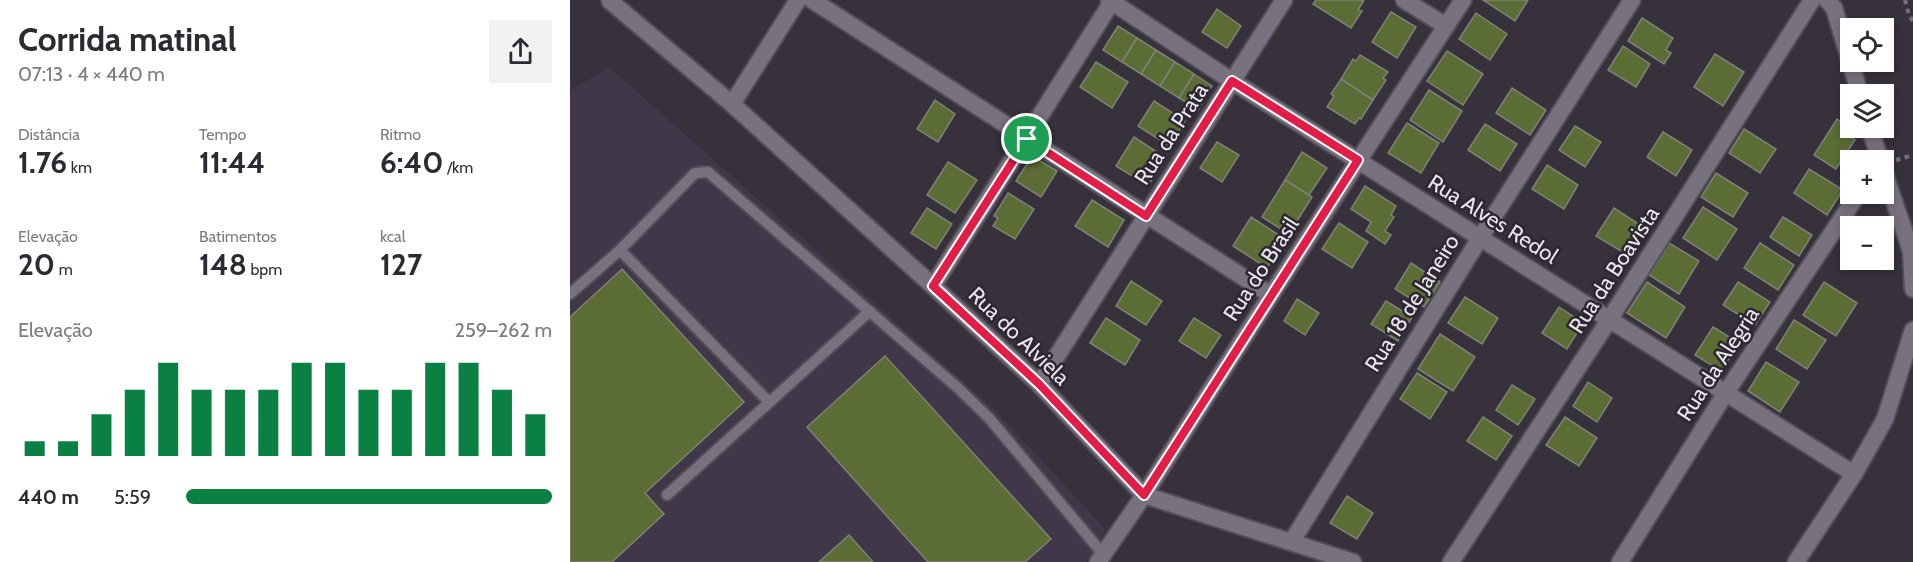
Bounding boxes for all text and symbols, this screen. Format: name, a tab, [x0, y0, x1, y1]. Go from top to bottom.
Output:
map controls	[1840, 18, 1894, 270]
button: locate	[1840, 18, 1894, 72]
text: Corrida matinal	[18, 19, 236, 59]
button: share	[489, 20, 552, 83]
text: 07:13 · 4 × 440 m	[18, 62, 165, 86]
street label: Rua da Prata	[1128, 78, 1214, 190]
button: layers	[1840, 84, 1894, 138]
pin	[1001, 113, 1052, 164]
icon: arrive	[1010, 122, 1043, 155]
text: Distância	[18, 125, 80, 144]
text: Tempo	[199, 125, 246, 144]
text: Ritmo	[380, 125, 421, 144]
text: 1.76	[18, 144, 67, 181]
text: 11:44	[199, 144, 265, 181]
text: 6:40	[380, 144, 443, 181]
button: +	[1840, 150, 1894, 204]
text: km	[67, 158, 92, 177]
text: /km	[443, 158, 473, 177]
street label: Rua Alves Redol	[1423, 168, 1564, 270]
street label: Rua da Boavista	[1563, 201, 1665, 338]
street label: Rua do Brasil	[1217, 211, 1305, 326]
button: −	[1840, 216, 1894, 270]
text: Elevação	[18, 227, 78, 246]
text: Batimentos	[199, 227, 277, 246]
text: kcal	[380, 227, 406, 246]
street label: Rua 18 de Janeiro	[1359, 229, 1465, 377]
text: 20	[18, 246, 55, 283]
text: 148	[199, 246, 247, 283]
text: 127	[380, 246, 422, 283]
text: m	[55, 260, 73, 279]
text: bpm	[247, 260, 282, 279]
street label: Rua do Alviela	[963, 281, 1076, 391]
street label: Rua da Alegria	[1671, 302, 1765, 426]
text: Elevação	[18, 318, 93, 342]
text: 259–262 m	[454, 318, 552, 342]
text: 440 m	[18, 485, 79, 509]
text: 5:59	[114, 485, 151, 509]

